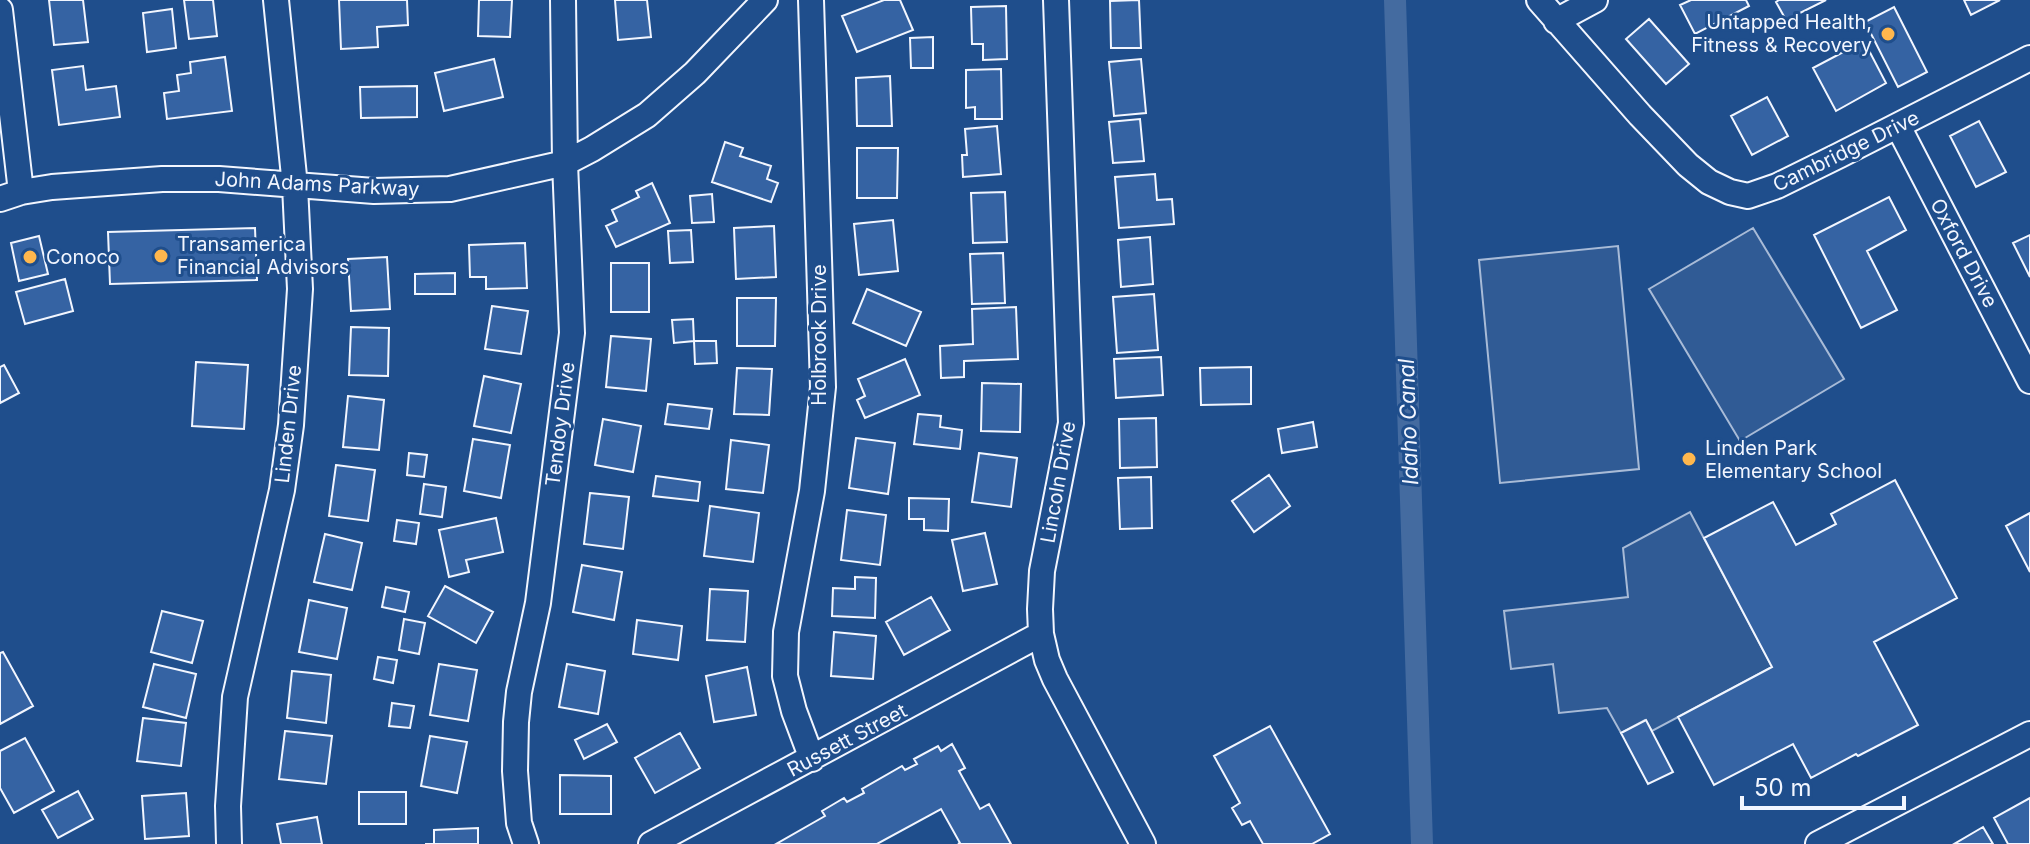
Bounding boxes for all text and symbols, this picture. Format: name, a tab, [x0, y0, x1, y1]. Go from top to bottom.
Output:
place label: Untapped Health, Fitness & Recovery	[1691, 10, 1872, 57]
marker: Untapped Health, Fitness & Recovery	[1879, 25, 1897, 43]
street label: Cambridge Drive	[1769, 105, 1923, 197]
street label: John Adams Parkway	[214, 167, 420, 201]
street label: Oxford Drive	[1925, 194, 2003, 312]
place label: Transamerica Financial Advisors	[177, 232, 349, 279]
place label: Conoco	[46, 245, 120, 269]
marker: Transamerica Financial Advisors	[152, 247, 170, 265]
marker: Conoco	[21, 248, 39, 266]
street label: Holbrook Drive	[807, 264, 831, 406]
water label: Idaho Canal	[1393, 358, 1423, 486]
street label: Tendoy Drive	[540, 360, 580, 488]
street label: Linden Drive	[270, 364, 306, 484]
street label: Lincoln Drive	[1035, 419, 1081, 545]
place label: Linden Park Elementary School	[1705, 436, 1882, 483]
marker: Linden Park Elementary School	[1680, 450, 1698, 468]
street label: Russett Street	[783, 698, 911, 782]
scale bar	[1742, 760, 1904, 810]
text: 50 m	[1754, 773, 1812, 802]

